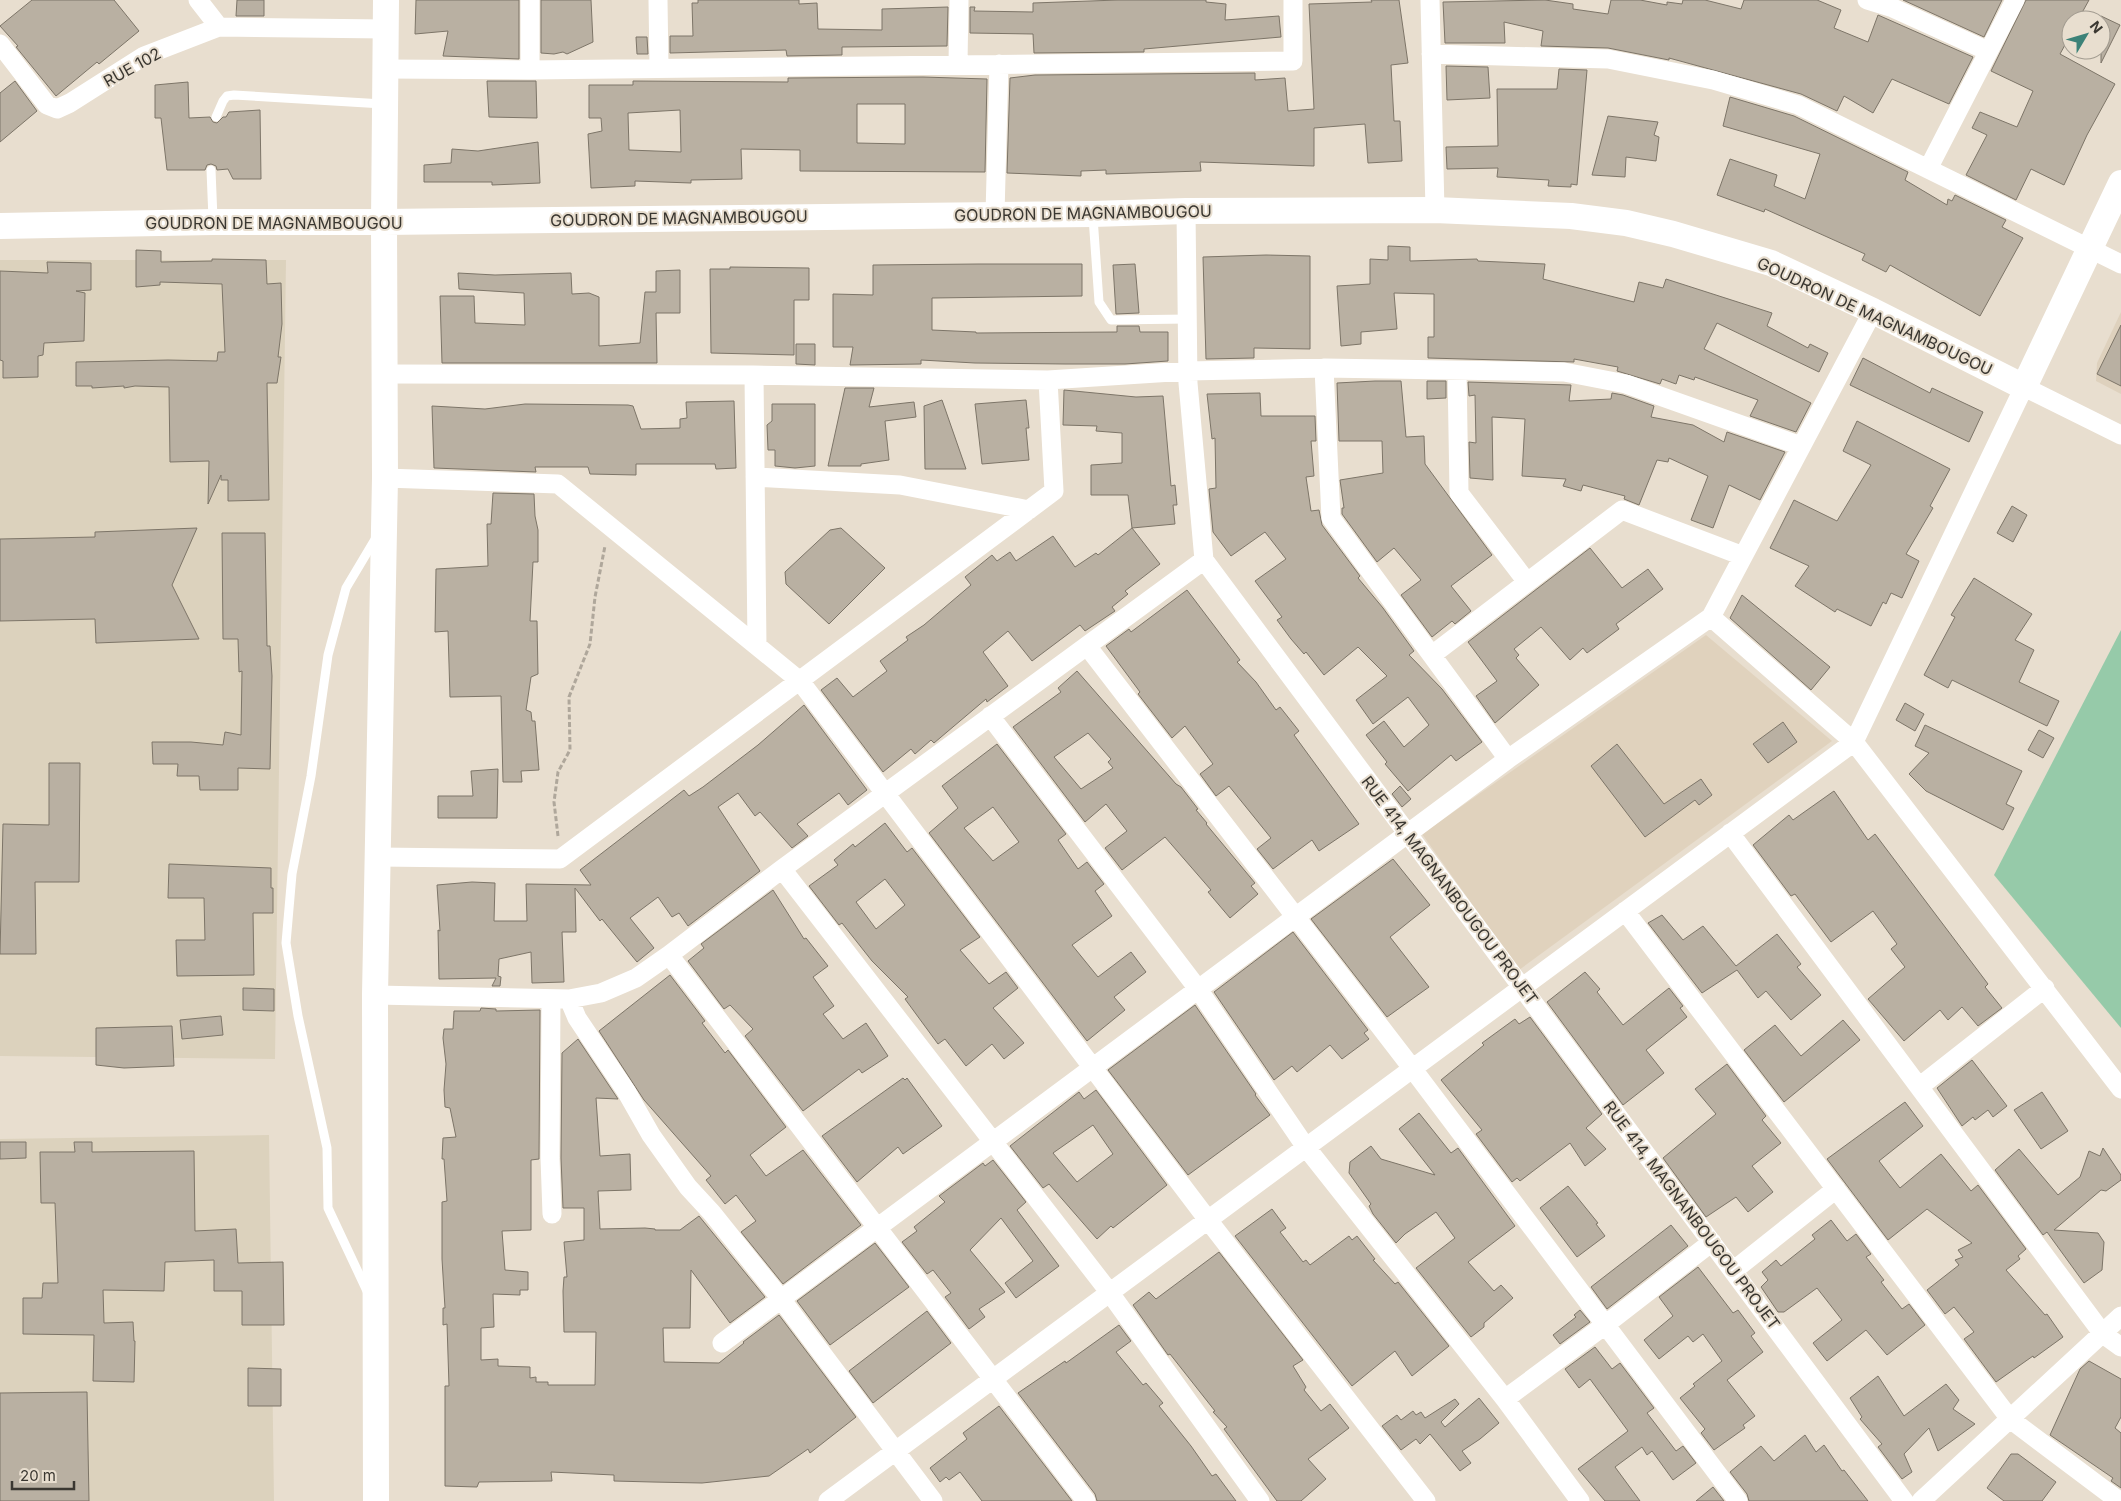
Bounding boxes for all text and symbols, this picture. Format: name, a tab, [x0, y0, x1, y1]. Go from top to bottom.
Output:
north arrow	[2061, 10, 2111, 60]
text: N	[2087, 17, 2107, 36]
street label: RUE 102	[100, 43, 164, 91]
street label: GOUDRON DE MAGNAMBOUGOU	[954, 201, 1212, 225]
street label: GOUDRON DE MAGNAMBOUGOU	[550, 206, 808, 230]
street label: GOUDRON DE MAGNAMBOUGOU	[145, 213, 403, 233]
street label: GOUDRON DE MAGNAMBOUGOU	[1754, 253, 1996, 379]
street label: RUE 414, MAGNANBOUGOU PROJET	[1358, 772, 1542, 1008]
street label: RUE 414, MAGNANBOUGOU PROJET	[1600, 1097, 1784, 1333]
scale bar	[12, 1458, 75, 1490]
text: 20 m	[20, 1466, 56, 1485]

